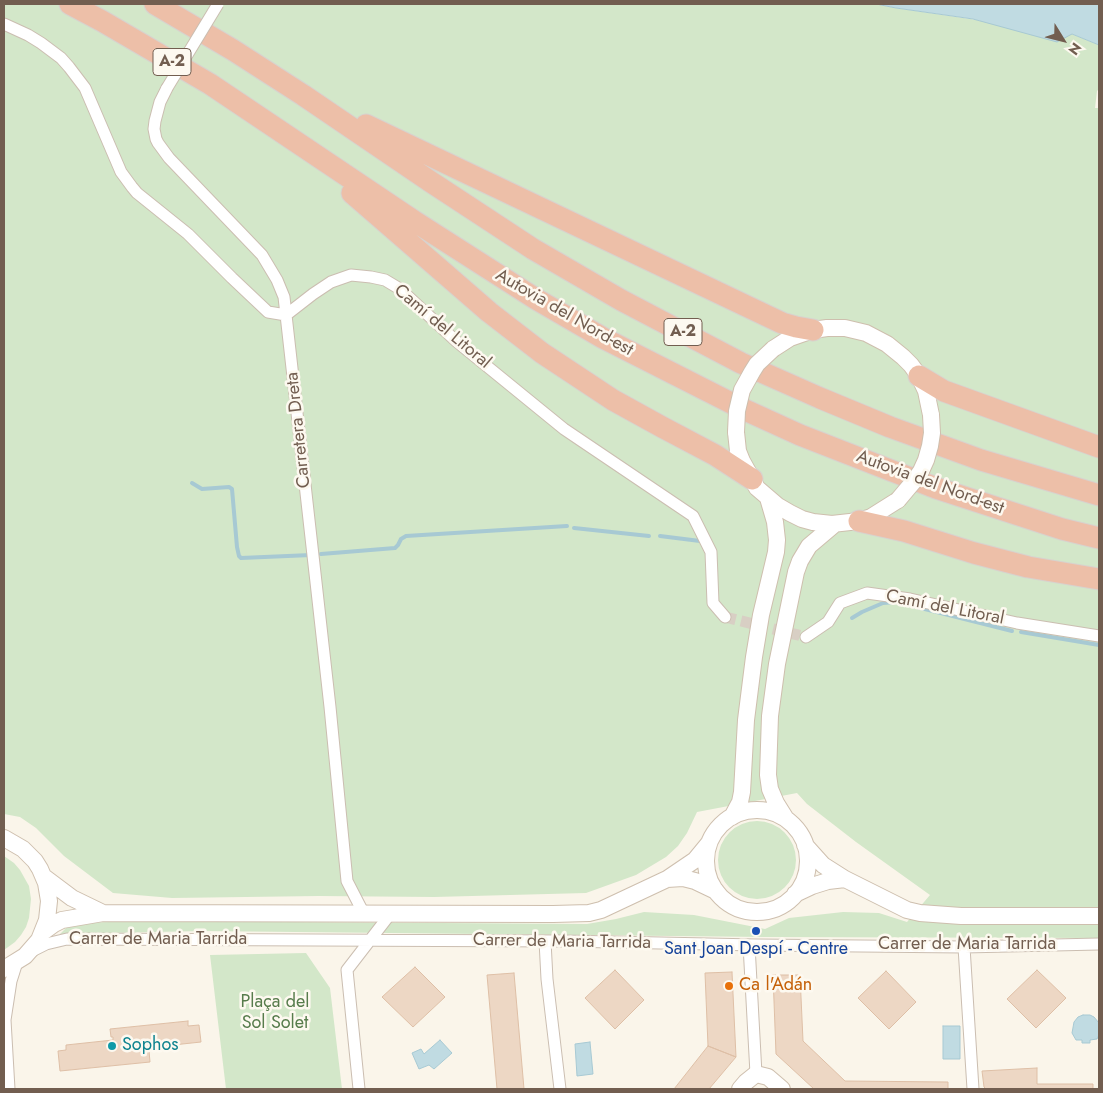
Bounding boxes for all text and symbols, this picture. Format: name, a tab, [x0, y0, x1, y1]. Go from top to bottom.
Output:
north arrow	[1038, 15, 1088, 65]
text: N	[1064, 38, 1086, 59]
road number: A-2	[153, 48, 191, 76]
street label: Autovia del Nord-est	[491, 265, 637, 361]
street label: Camí del Litoral	[389, 280, 495, 374]
road number: A-2	[664, 318, 702, 346]
street label: Carretera Dreta	[282, 371, 316, 489]
street label: Autovia del Nord-est	[853, 446, 1007, 520]
street label: Camí del Litoral	[884, 586, 1006, 630]
marker: Sant Joan Despí - Centre	[750, 925, 762, 937]
street label: Carrer de Maria Tarrida	[69, 929, 247, 951]
street label: Carrer de Maria Tarrida	[473, 930, 651, 954]
street label: Carrer de Maria Tarrida	[878, 934, 1056, 956]
place label: Sant Joan Despí - Centre	[664, 939, 848, 961]
place label: Ca l'Adán	[739, 975, 812, 997]
marker: Ca l'Adán	[723, 980, 735, 992]
park label: Plaça del Sol Solet	[241, 992, 309, 1034]
place label: Sophos	[122, 1035, 178, 1057]
marker: Sophos	[106, 1040, 118, 1052]

